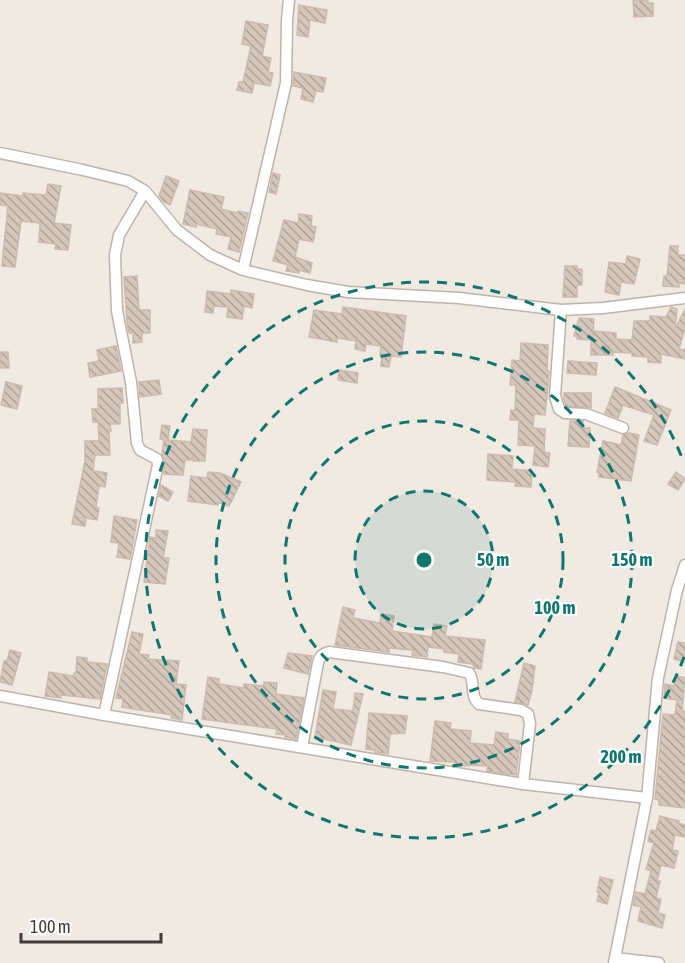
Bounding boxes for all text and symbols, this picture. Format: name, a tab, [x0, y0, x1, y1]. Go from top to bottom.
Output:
text: 50 m	[477, 549, 509, 570]
text: 150 m	[612, 549, 652, 570]
centre of rings	[414, 550, 434, 570]
text: 100 m	[535, 597, 575, 618]
text: 200 m	[601, 746, 641, 767]
scale bar	[21, 906, 160, 944]
text: 100 m	[30, 916, 71, 937]

